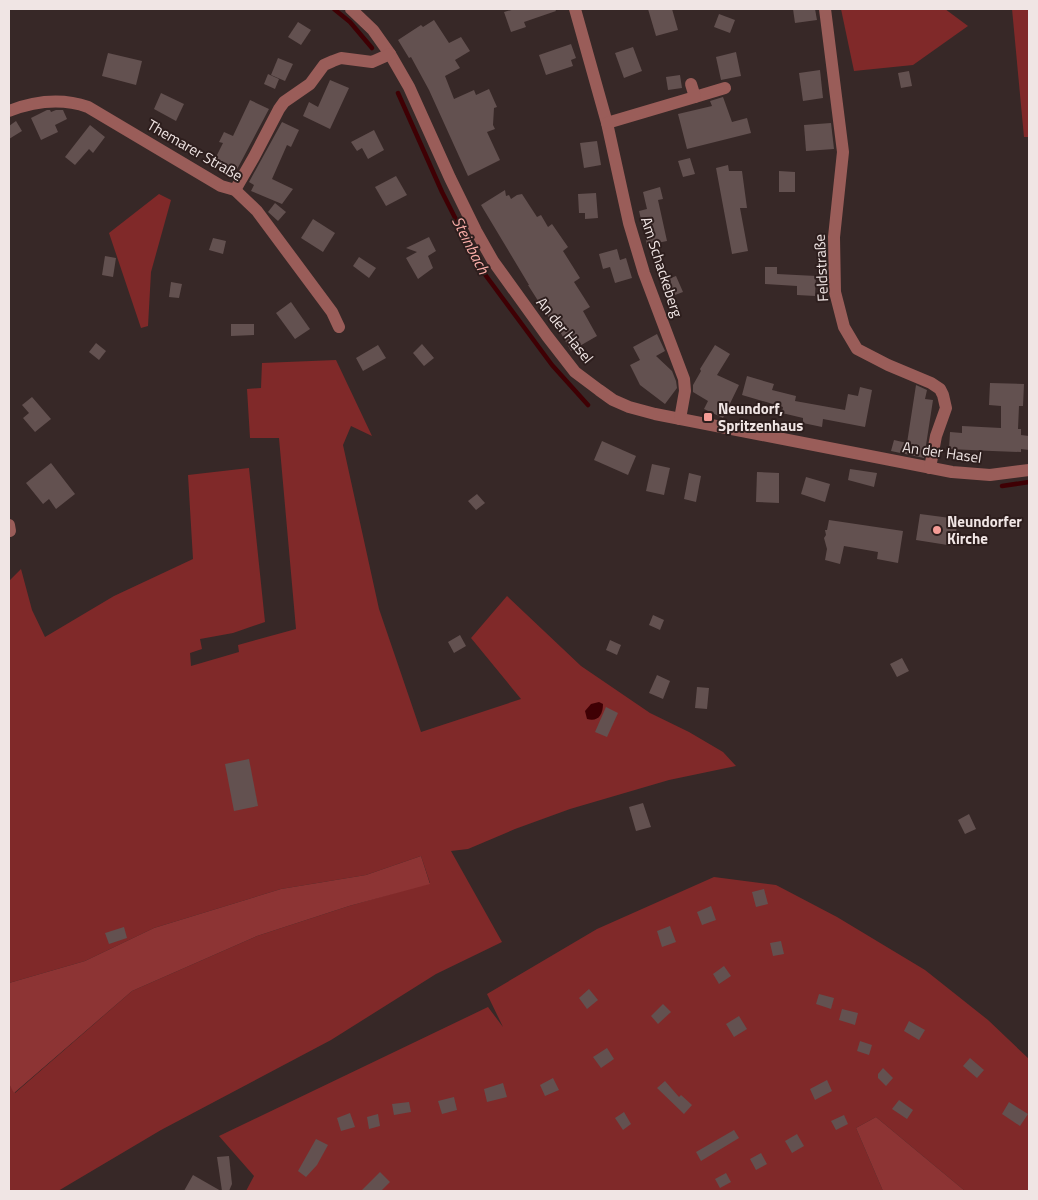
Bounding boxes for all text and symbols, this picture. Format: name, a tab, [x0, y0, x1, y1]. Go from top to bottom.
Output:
street label: Themarer Straße	[143, 113, 247, 187]
water label: Steinbach	[446, 212, 496, 279]
street label: Am Schackeberg	[635, 214, 689, 320]
street label: Feldstraße	[808, 234, 834, 302]
street label: An der Hasel	[531, 292, 599, 368]
place label: Neundorf, Spritzenhaus	[718, 397, 803, 437]
marker: Neundorf, Spritzenhaus	[702, 411, 714, 423]
street label: An der Hasel	[901, 435, 983, 469]
place label: Neundorfer Kirche	[947, 510, 1022, 550]
marker: Neundorfer Kirche	[931, 524, 943, 536]

